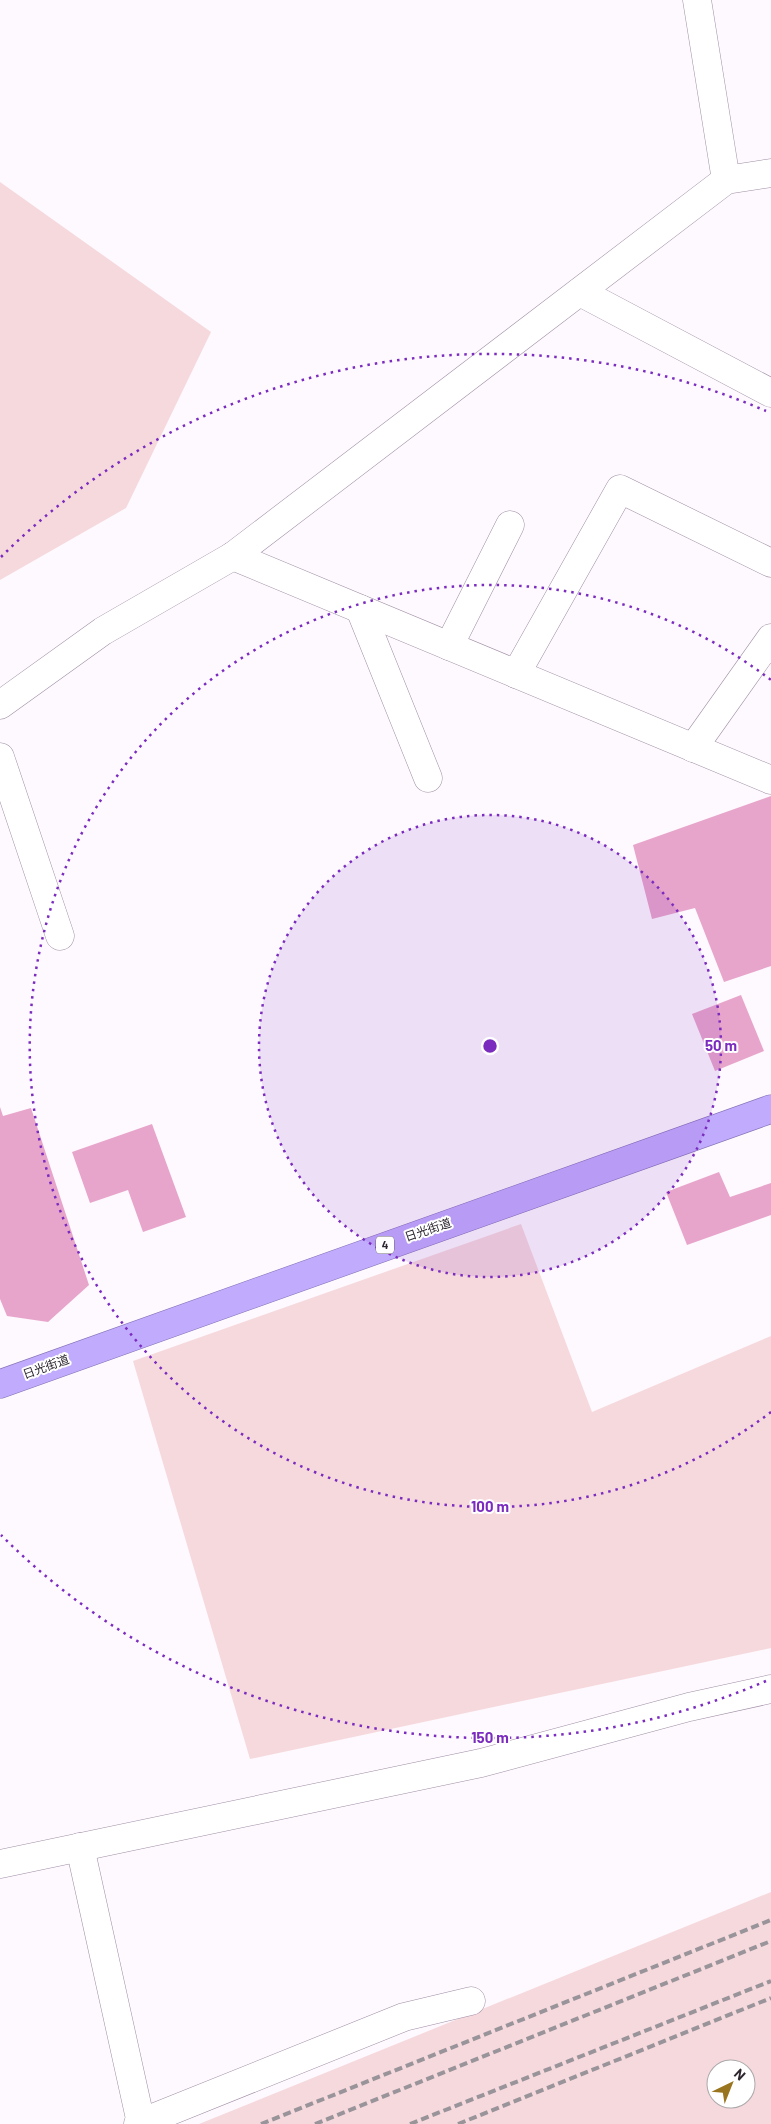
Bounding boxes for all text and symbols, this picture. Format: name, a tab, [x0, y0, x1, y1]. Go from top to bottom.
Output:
text: 50 m	[705, 1036, 737, 1054]
centre of rings	[481, 1037, 499, 1055]
street label: 日光街道	[403, 1215, 453, 1243]
road number: 4	[376, 1236, 394, 1254]
street label: 日光街道	[21, 1351, 71, 1381]
text: 100 m	[471, 1497, 509, 1515]
text: 150 m	[471, 1728, 509, 1746]
north arrow	[706, 2059, 756, 2109]
text: N	[731, 2065, 749, 2084]

